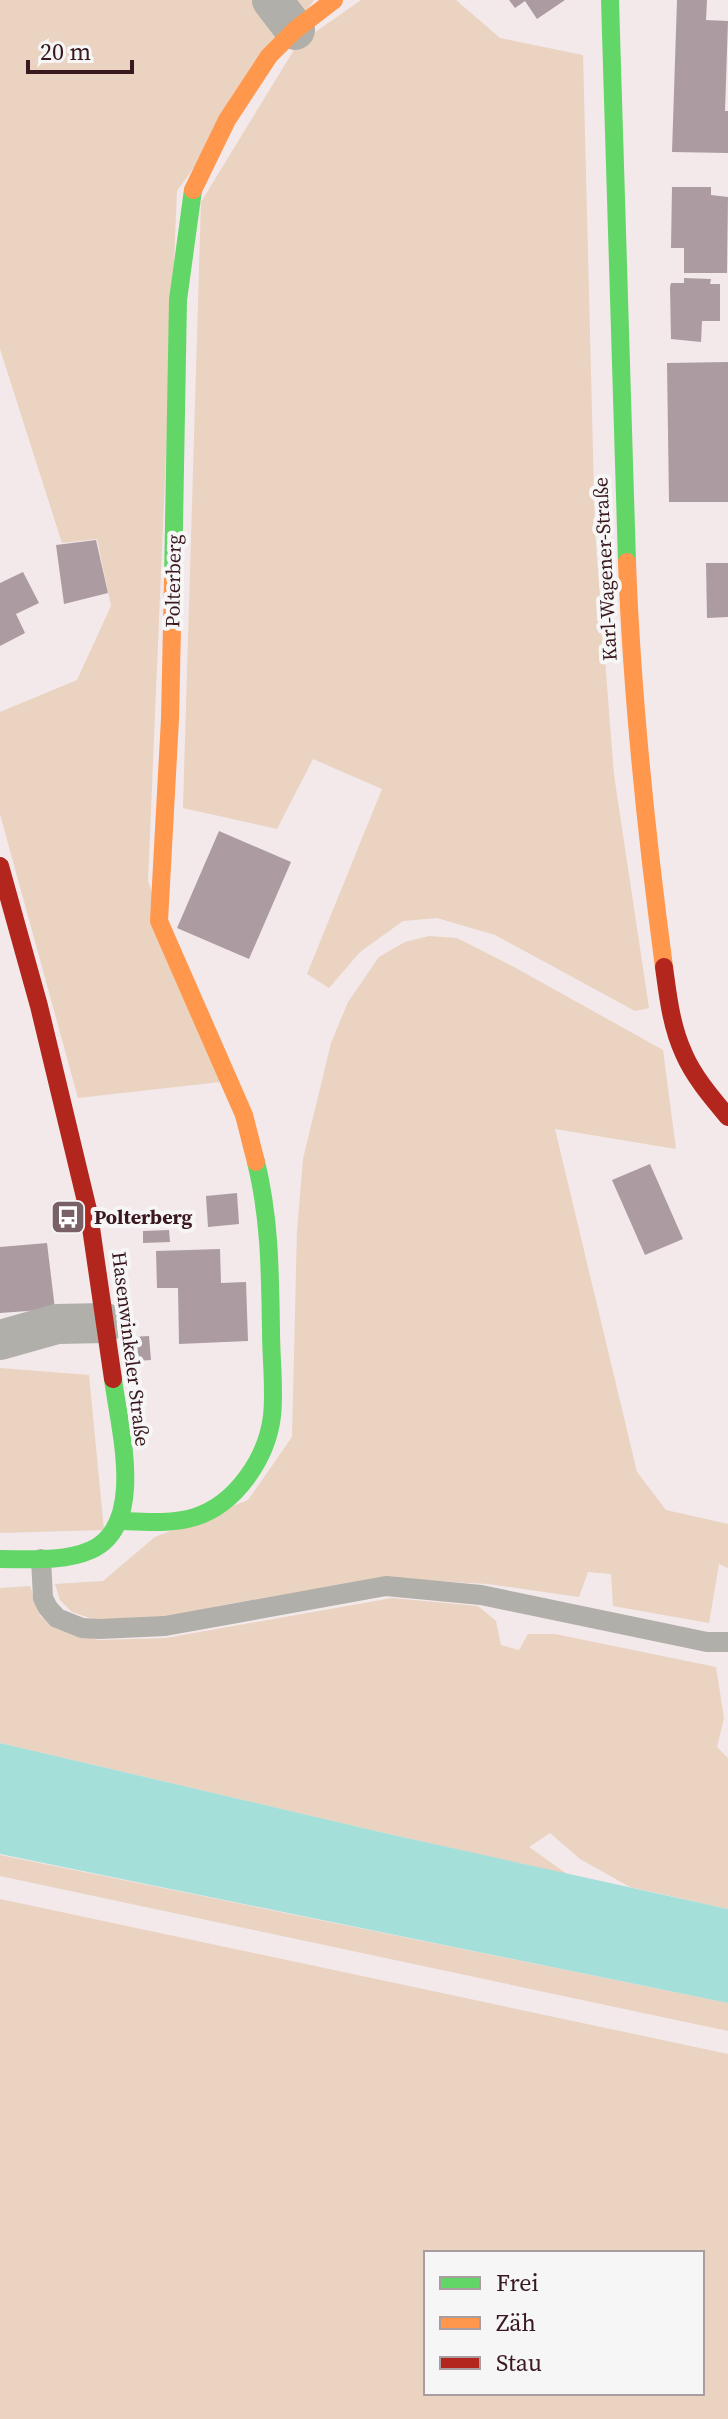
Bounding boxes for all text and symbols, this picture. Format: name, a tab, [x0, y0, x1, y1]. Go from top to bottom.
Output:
scale bar	[28, 24, 132, 74]
text: 20 m	[40, 35, 91, 68]
street label: Karl-Wagener-Straße	[586, 476, 624, 662]
street label: Polterberg	[158, 534, 188, 628]
bus stop icon: Polterberg	[49, 1198, 87, 1236]
place label: Polterberg	[94, 1203, 193, 1231]
street label: Hasenwinkeler Straße	[105, 1250, 157, 1448]
legend	[424, 2251, 704, 2395]
text: Frei	[496, 2266, 539, 2299]
text: Zäh	[496, 2306, 536, 2339]
text: Stau	[496, 2346, 542, 2379]

